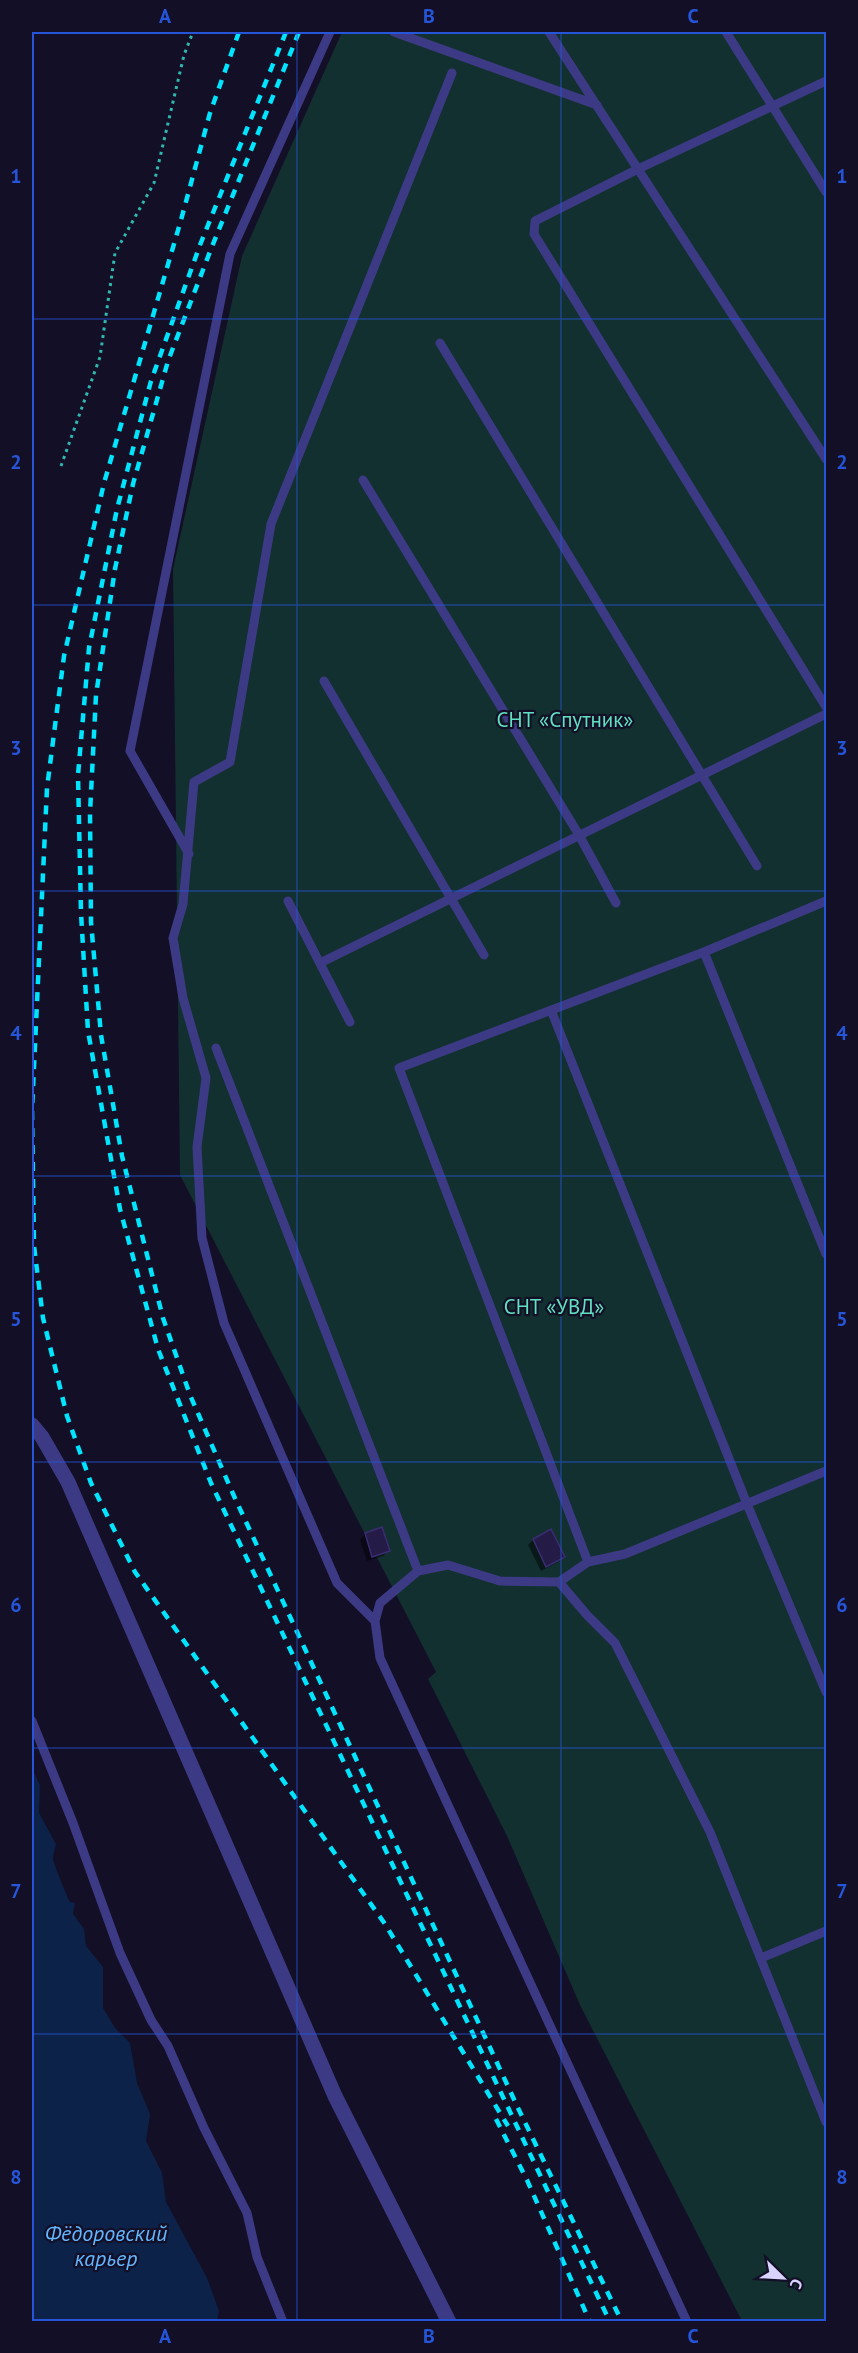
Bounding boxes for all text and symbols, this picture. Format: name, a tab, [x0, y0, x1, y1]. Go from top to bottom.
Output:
text: A	[159, 3, 172, 29]
text: B	[423, 3, 435, 29]
text: C	[687, 3, 699, 29]
text: 1	[10, 163, 22, 189]
text: 1	[836, 163, 848, 189]
text: 2	[10, 449, 22, 475]
text: 2	[836, 449, 848, 475]
park label: СНТ «Спутник»	[497, 706, 633, 733]
text: 3	[10, 735, 22, 761]
text: 3	[836, 735, 848, 761]
text: 4	[10, 1020, 22, 1046]
text: 4	[836, 1020, 848, 1046]
park label: СНТ «УВД»	[504, 1293, 604, 1320]
text: 5	[10, 1306, 22, 1332]
text: 5	[836, 1306, 848, 1332]
text: 6	[10, 1592, 22, 1618]
text: 6	[836, 1592, 848, 1618]
text: 7	[10, 1878, 22, 1904]
text: 7	[836, 1878, 848, 1904]
text: 8	[10, 2164, 22, 2190]
text: 8	[836, 2164, 848, 2190]
water label: Фёдоровский карьер	[45, 2219, 167, 2272]
north arrow	[753, 2248, 813, 2308]
text: С	[786, 2276, 808, 2292]
text: A	[159, 2323, 172, 2349]
text: B	[423, 2323, 435, 2349]
text: C	[687, 2323, 699, 2349]

